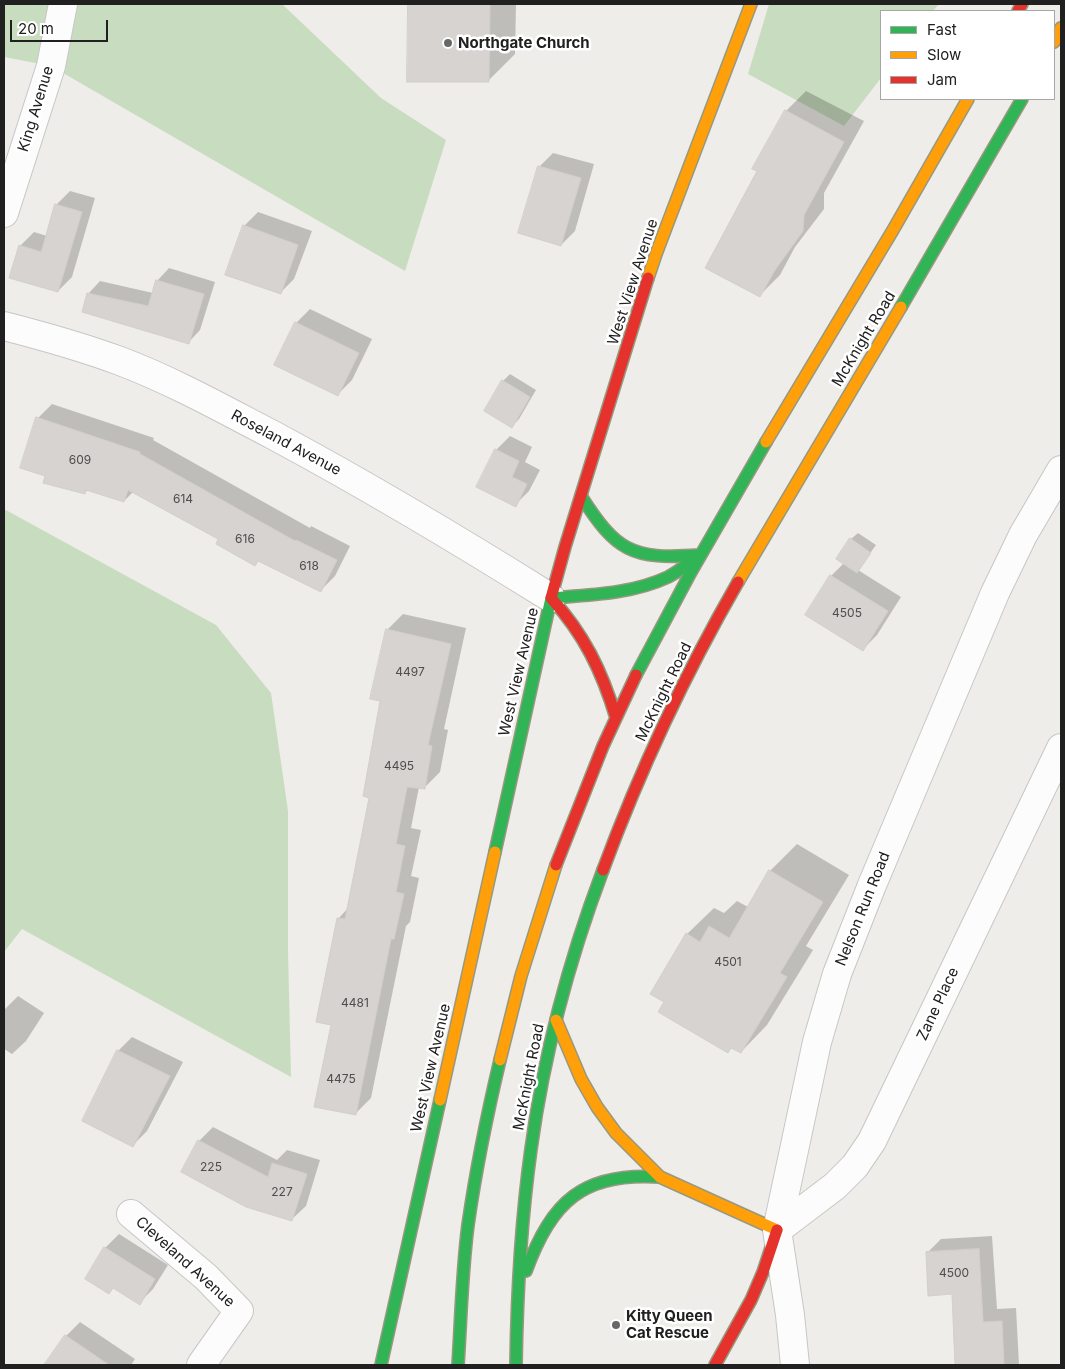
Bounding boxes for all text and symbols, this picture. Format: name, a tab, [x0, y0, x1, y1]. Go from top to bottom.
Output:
scale bar	[12, 10, 110, 42]
legend	[880, 10, 1055, 100]
text: 20 m	[18, 19, 54, 38]
text: Fast	[927, 20, 957, 39]
place label: Northgate Church	[458, 34, 590, 52]
marker: Northgate Church	[442, 37, 454, 49]
text: Slow	[927, 45, 961, 64]
street label: King Avenue	[14, 64, 58, 154]
text: Jam	[927, 70, 957, 89]
street label: West View Avenue	[604, 217, 662, 347]
street label: McKnight Road	[828, 288, 900, 390]
street label: Roseland Avenue	[228, 406, 344, 480]
house number: 609	[69, 453, 91, 467]
house number: 614	[173, 492, 193, 506]
house number: 616	[235, 532, 255, 546]
house number: 618	[299, 559, 319, 573]
street label: West View Avenue	[495, 606, 543, 738]
house number: 4505	[832, 606, 862, 620]
street label: McKnight Road	[632, 639, 696, 745]
house number: 4497	[395, 665, 425, 679]
house number: 4495	[384, 759, 414, 773]
street label: Nelson Run Road	[832, 849, 894, 969]
house number: 4501	[714, 955, 742, 969]
street label: Zane Place	[913, 965, 963, 1043]
house number: 4481	[341, 996, 369, 1010]
street label: West View Avenue	[407, 1002, 455, 1134]
street label: McKnight Road	[510, 1022, 548, 1132]
house number: 4475	[326, 1072, 356, 1086]
house number: 225	[200, 1160, 222, 1174]
house number: 227	[271, 1185, 293, 1199]
street label: Cleveland Avenue	[132, 1213, 238, 1311]
house number: 4500	[939, 1266, 969, 1280]
place label: Kitty Queen Cat Rescue	[626, 1307, 713, 1342]
marker: Kitty Queen Cat Rescue	[610, 1319, 622, 1331]

